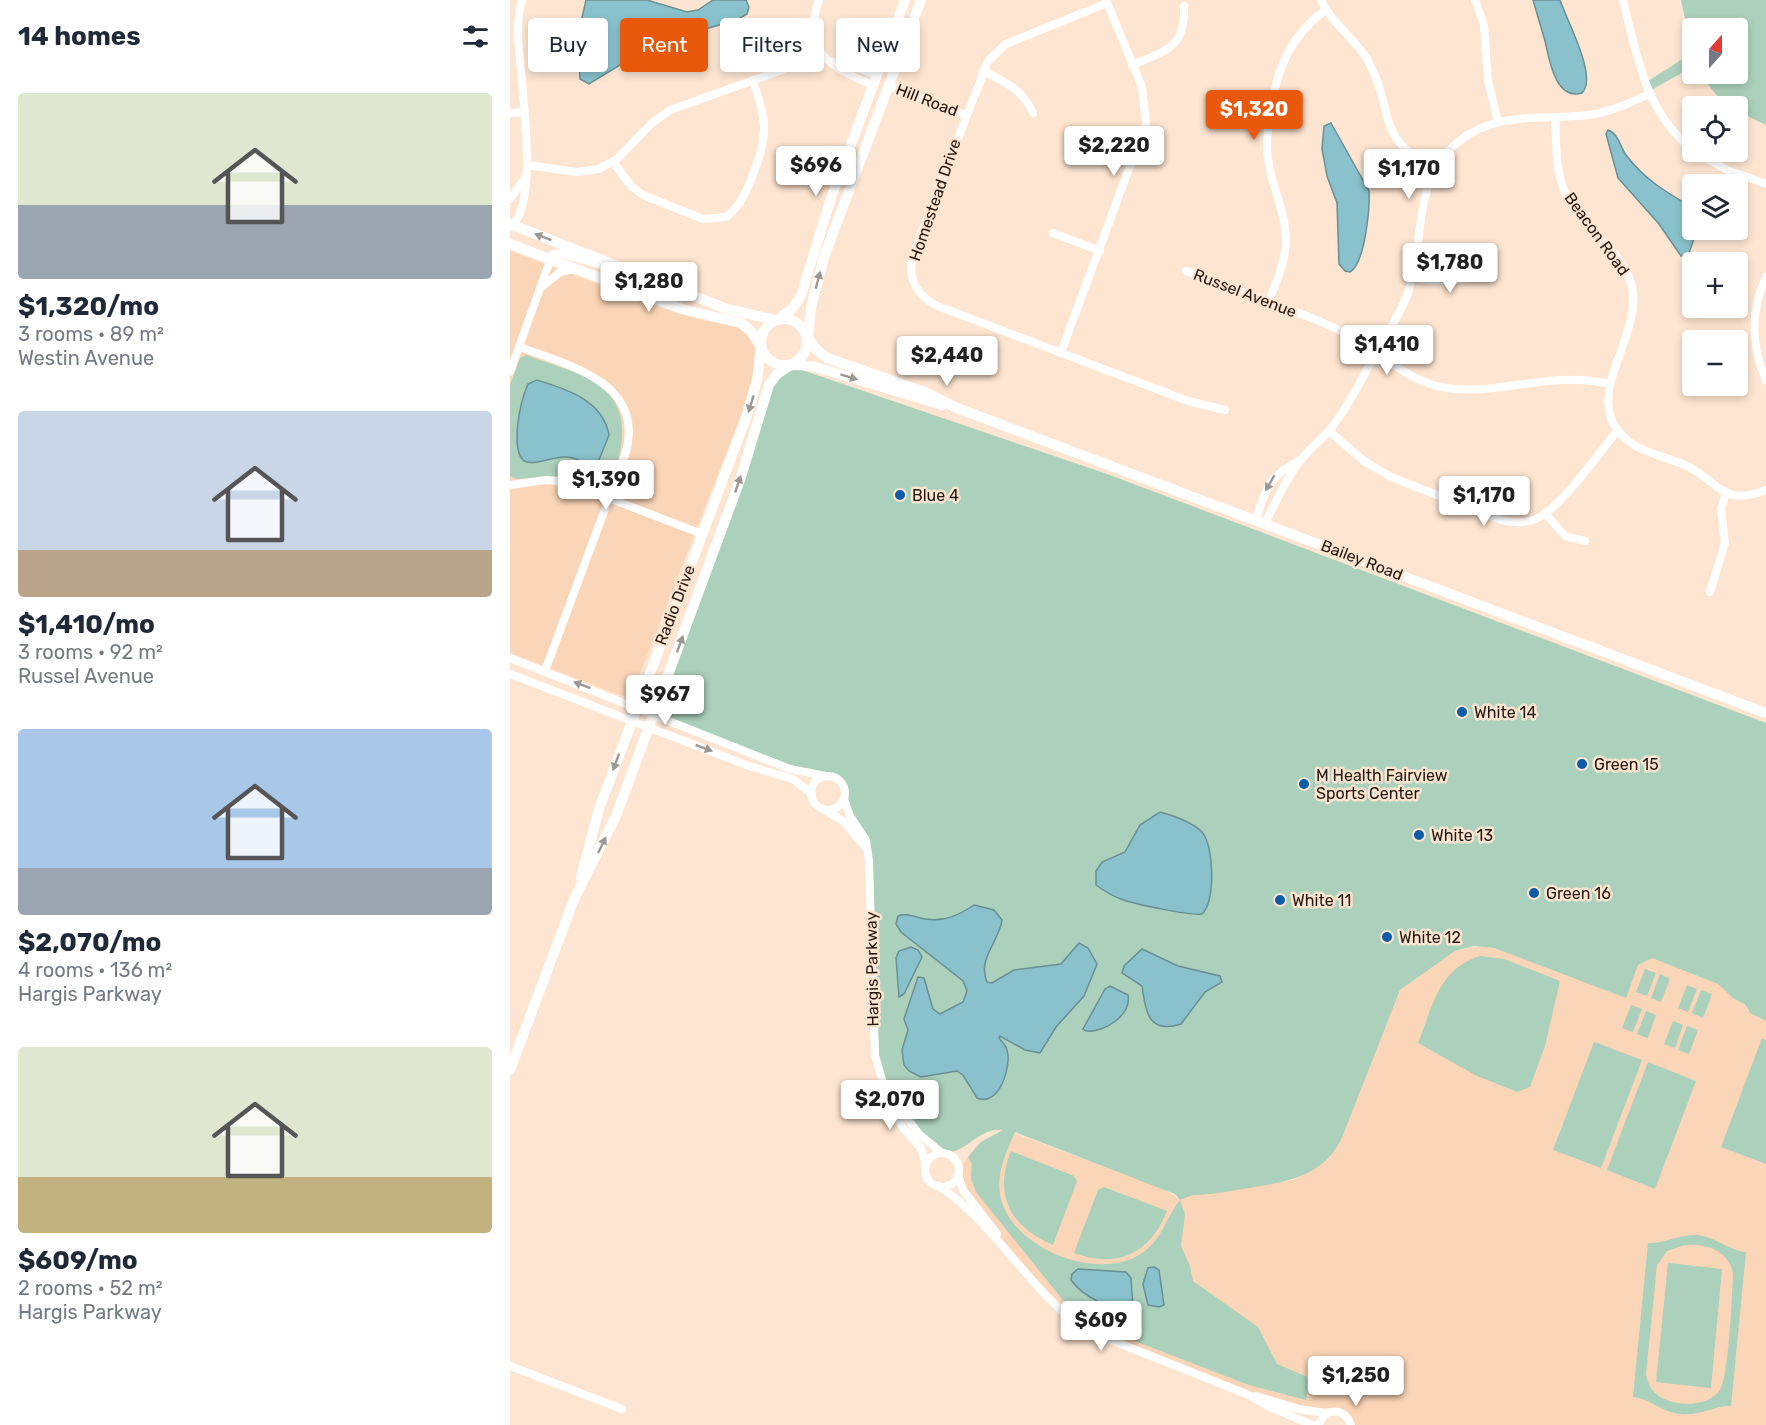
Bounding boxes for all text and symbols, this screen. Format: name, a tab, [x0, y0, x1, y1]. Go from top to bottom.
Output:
chip: Buy	[528, 18, 608, 72]
chip: Rent	[620, 18, 708, 72]
chip: Filters	[720, 18, 824, 72]
chip: New	[836, 18, 920, 72]
north arrow	[1682, 18, 1748, 84]
map controls	[1682, 18, 1748, 396]
icon: filters	[459, 20, 492, 53]
text: 14 homes	[18, 21, 141, 52]
street label: Hill Road	[893, 79, 961, 121]
pin: $1,320	[1205, 90, 1303, 141]
button: locate	[1682, 96, 1748, 162]
text: $1,320	[1220, 97, 1288, 121]
pin: $2,220	[1065, 126, 1163, 177]
icon: home	[201, 132, 309, 240]
text: $2,220	[1078, 133, 1150, 157]
street label: Homestead Drive	[905, 136, 965, 264]
pin: $696	[780, 146, 852, 197]
pin: $1,170	[1360, 149, 1458, 200]
text: $696	[790, 153, 842, 177]
text: $1,170	[1378, 156, 1440, 180]
button: layers	[1682, 174, 1748, 240]
street label: Beacon Road	[1561, 189, 1633, 279]
one-way arrow	[534, 232, 552, 242]
pin: $1,780	[1401, 243, 1499, 294]
text: $1,780	[1417, 250, 1483, 274]
button: +	[1682, 252, 1748, 318]
pin: $1,280	[600, 262, 698, 313]
street label: Russel Avenue	[1191, 265, 1299, 321]
text: $1,280	[615, 269, 684, 293]
one-way arrow	[813, 271, 823, 289]
text: $1,320/mo	[18, 291, 159, 322]
text: 3 rooms · 89 m²	[18, 322, 164, 346]
pin: $1,410	[1338, 325, 1436, 376]
button: −	[1682, 330, 1748, 396]
text: $1,410	[1354, 332, 1420, 356]
pin: $2,440	[898, 336, 996, 387]
text: $2,440	[911, 343, 983, 367]
text: Westin Avenue	[18, 346, 154, 370]
one-way arrow	[840, 373, 858, 382]
one-way arrow	[745, 395, 755, 413]
icon: home	[201, 450, 309, 558]
pin: $1,390	[557, 460, 655, 511]
text: $1,390	[572, 467, 640, 491]
one-way arrow	[733, 475, 743, 493]
one-way arrow	[1265, 475, 1276, 492]
pin: $1,170	[1435, 476, 1533, 527]
text: $1,170	[1453, 483, 1515, 507]
place label: Blue 4	[912, 486, 959, 505]
marker: Blue 4	[893, 488, 907, 502]
street label: Bailey Road	[1318, 536, 1406, 584]
street label: Radio Drive	[651, 562, 699, 648]
text: $1,410/mo	[18, 609, 155, 640]
one-way arrow	[675, 634, 685, 652]
text: 3 rooms · 92 m²	[18, 640, 163, 664]
text: Russel Avenue	[18, 664, 154, 688]
pin: $967	[629, 675, 701, 726]
one-way arrow	[573, 680, 591, 690]
text: $967	[640, 682, 690, 706]
place label: White 14	[1474, 703, 1536, 722]
marker: White 14	[1455, 705, 1469, 719]
one-way arrow	[695, 743, 713, 753]
one-way arrow	[611, 753, 620, 771]
place label: Green 15	[1594, 755, 1659, 774]
marker: Green 15	[1575, 757, 1589, 771]
place label: M Health Fairview Sports Center	[1316, 766, 1448, 803]
icon: home	[201, 768, 309, 876]
marker: M Health Fairview Sports Center	[1297, 777, 1311, 791]
place label: White 13	[1431, 826, 1493, 845]
marker: White 13	[1412, 828, 1426, 842]
one-way arrow	[597, 836, 606, 853]
place label: Green 16	[1546, 884, 1611, 903]
marker: Green 16	[1527, 886, 1541, 900]
place label: White 11	[1292, 891, 1351, 910]
marker: White 11	[1273, 893, 1287, 907]
street label: Hargis Parkway	[861, 911, 883, 1027]
text: $2,070/mo	[18, 927, 161, 958]
place label: White 12	[1399, 928, 1461, 947]
marker: White 12	[1380, 930, 1394, 944]
text: 4 rooms · 136 m²	[18, 958, 172, 982]
text: Hargis Parkway	[18, 982, 162, 1006]
pin: $2,070	[841, 1080, 939, 1131]
icon: home	[201, 1086, 309, 1194]
text: $2,070	[855, 1087, 925, 1111]
text: $609/mo	[18, 1245, 138, 1276]
text: 2 rooms · 52 m²	[18, 1276, 163, 1300]
text: Hargis Parkway	[18, 1300, 162, 1324]
pin: $609	[1065, 1301, 1137, 1352]
text: $609	[1075, 1308, 1127, 1332]
pin: $1,250	[1307, 1356, 1405, 1407]
text: $1,250	[1322, 1363, 1390, 1387]

